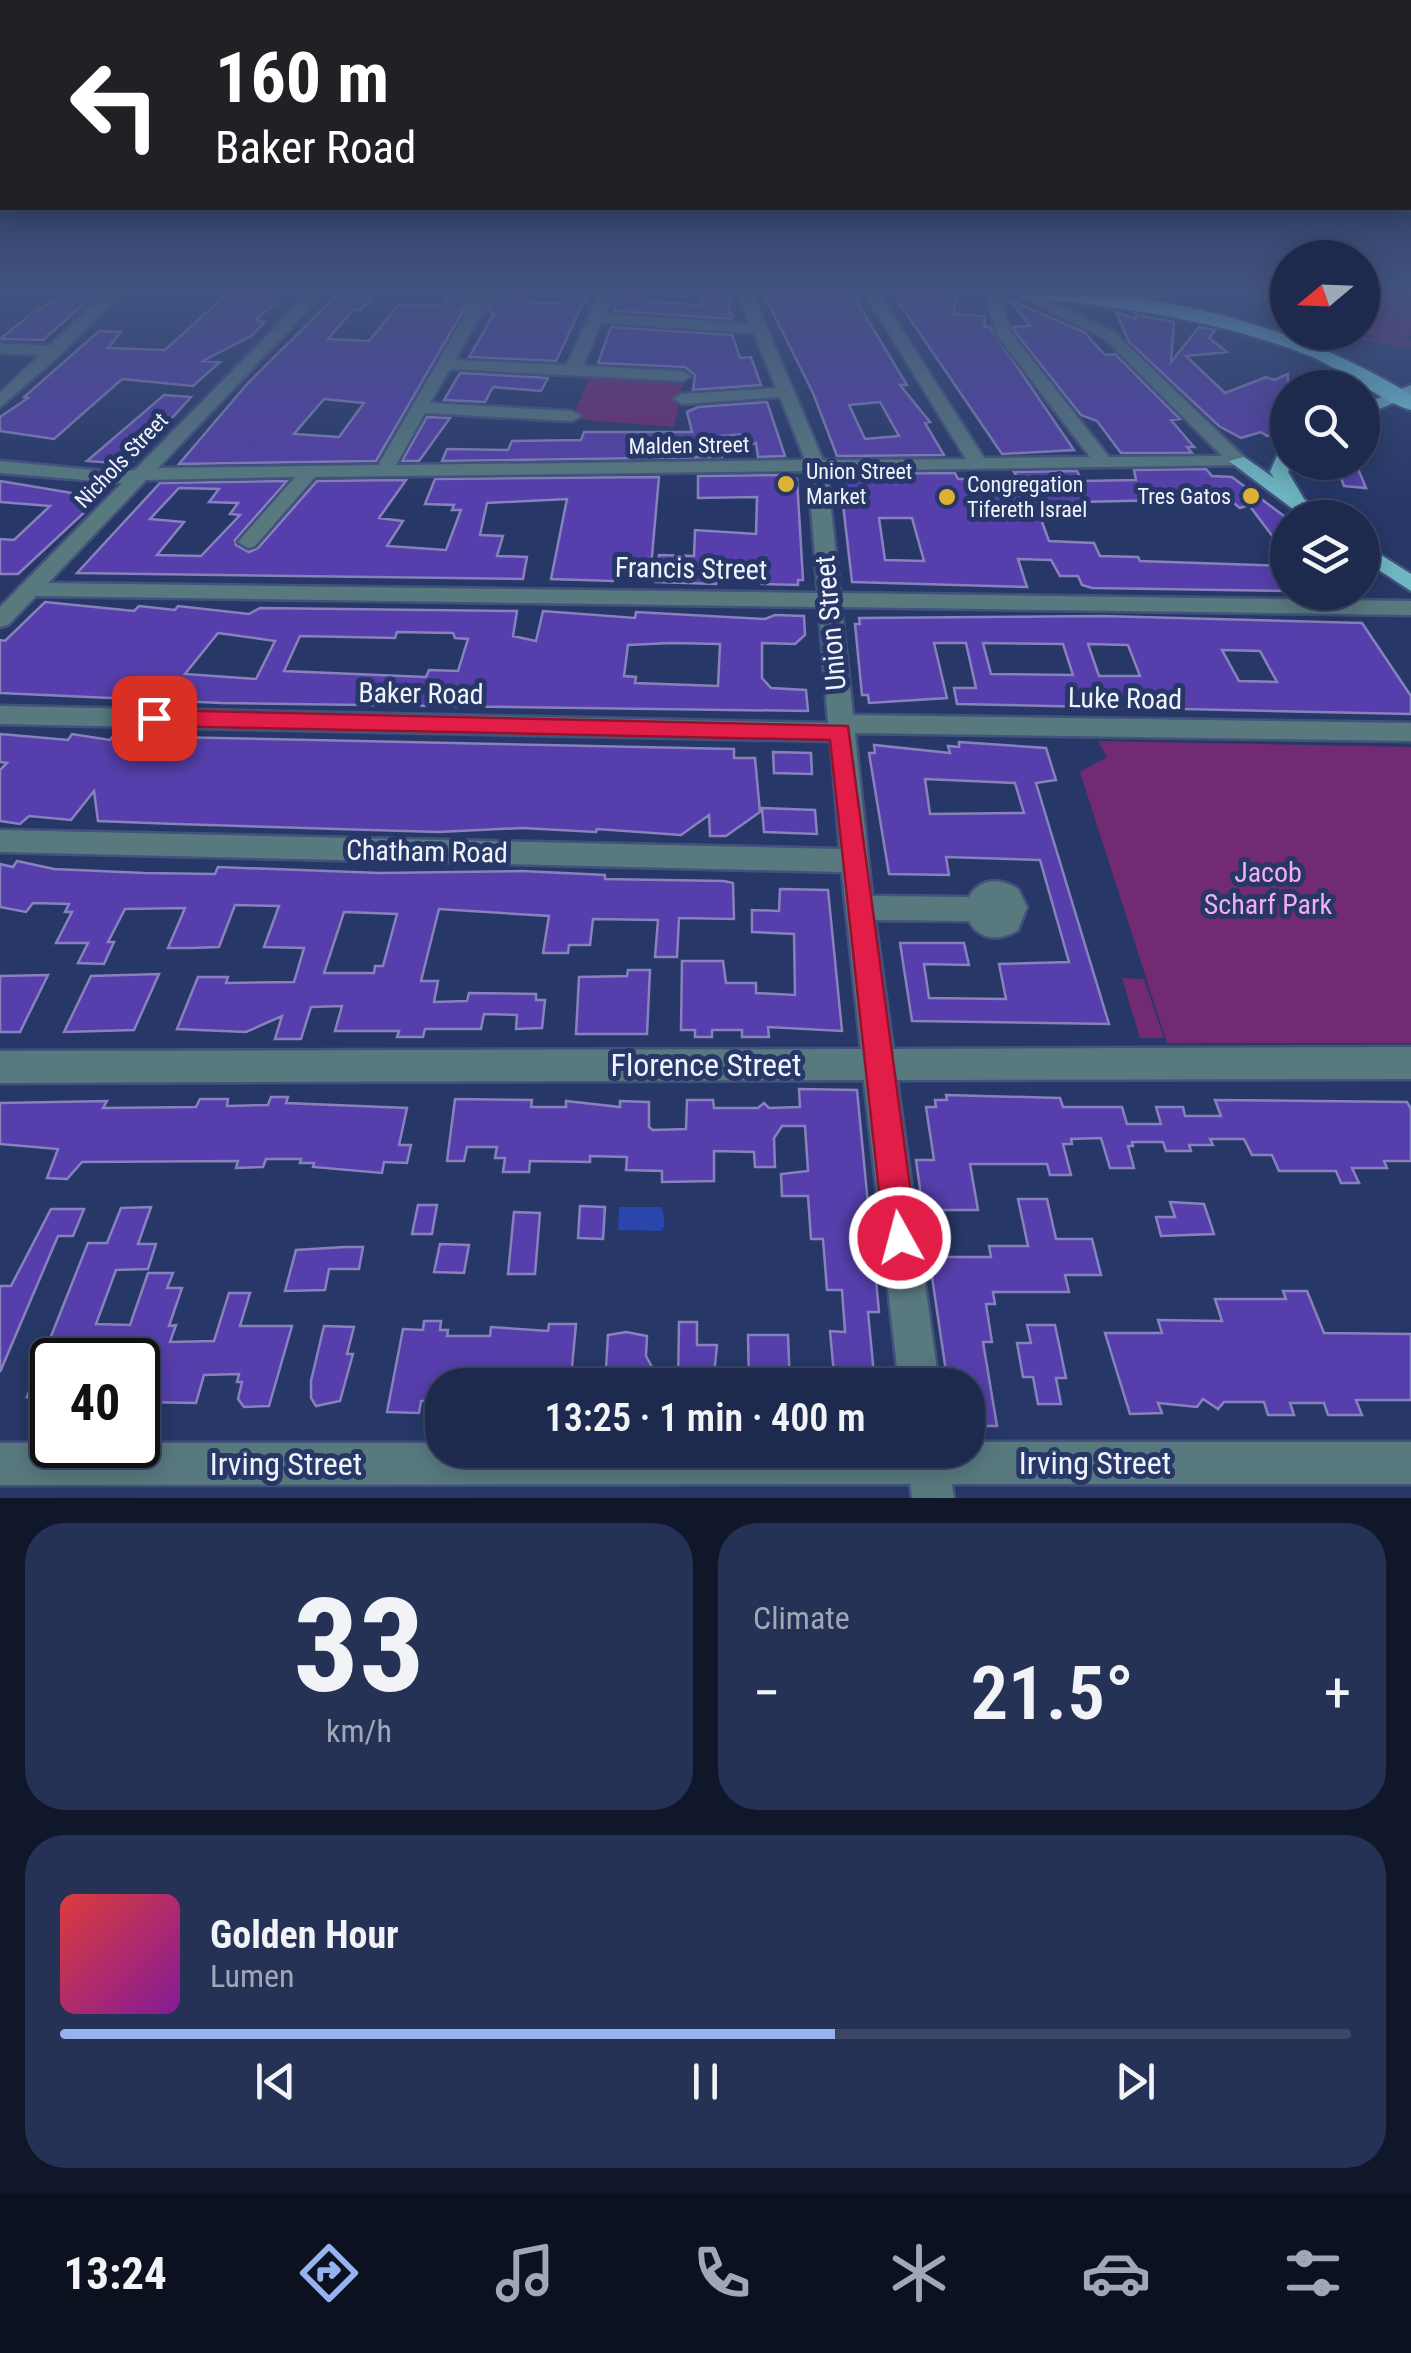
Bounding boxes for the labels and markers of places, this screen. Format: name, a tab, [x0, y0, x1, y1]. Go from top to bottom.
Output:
place label: Union Street Market	[806, 459, 912, 509]
place label: Congregation Tifereth Israel	[967, 472, 1087, 522]
marker: Union Street Market	[775, 473, 797, 495]
place label: Tres Gatos	[1138, 484, 1231, 509]
marker: Tres Gatos	[1240, 485, 1262, 507]
marker: Congregation Tifereth Israel	[936, 486, 958, 508]
pin	[112, 676, 197, 761]

